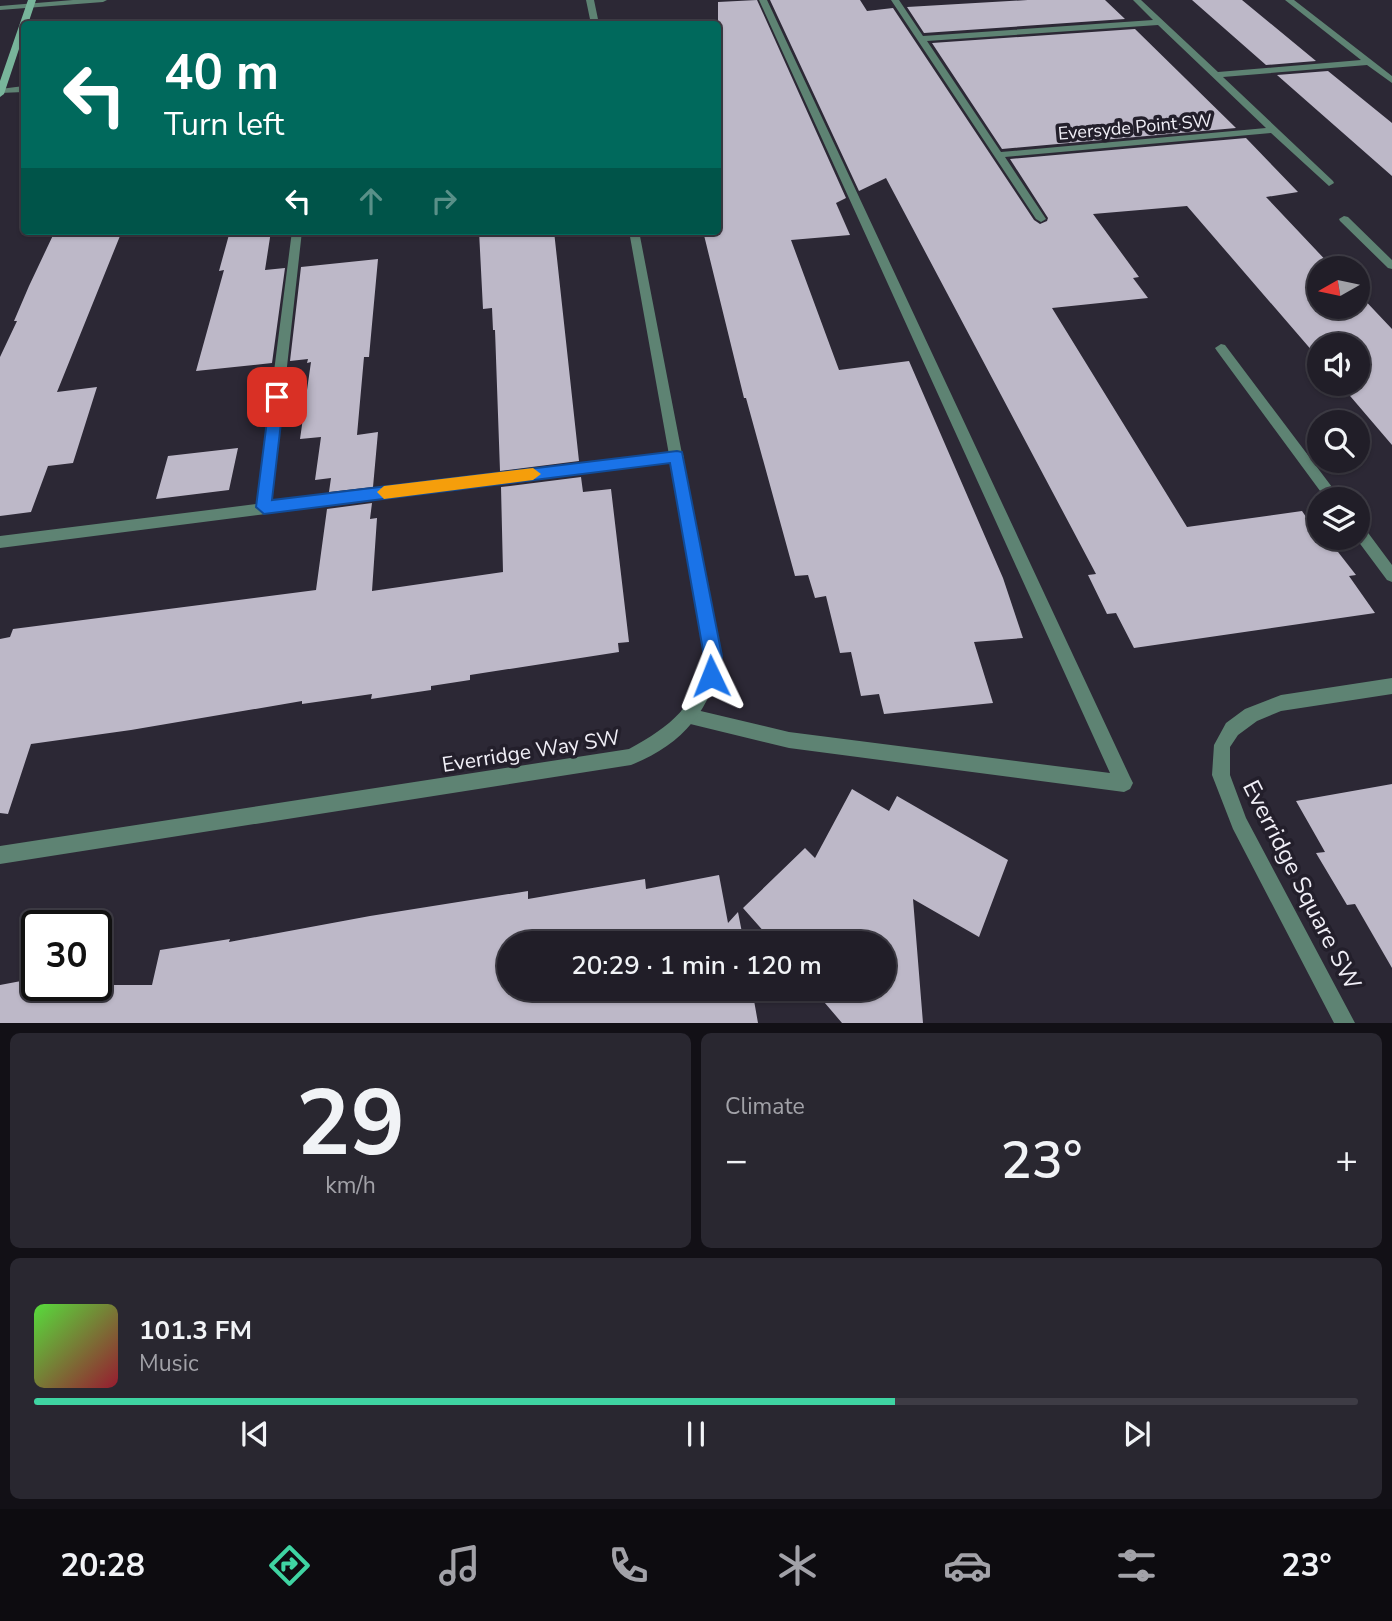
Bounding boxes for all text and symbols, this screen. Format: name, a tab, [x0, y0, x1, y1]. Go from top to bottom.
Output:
text: 40 m	[164, 39, 279, 106]
icon: left	[49, 49, 140, 140]
text: Turn left	[164, 103, 284, 146]
street label: Eversyde Point SW	[1057, 108, 1213, 146]
icon: left	[279, 182, 317, 220]
icon: ahead	[352, 182, 390, 220]
icon: right	[425, 182, 463, 220]
north arrow	[1307, 256, 1370, 318]
map controls	[1307, 256, 1370, 550]
button: sound	[1307, 333, 1370, 396]
pin	[247, 367, 307, 427]
icon: arrive	[258, 378, 296, 416]
button: search	[1307, 410, 1370, 473]
button: layers	[1307, 487, 1370, 550]
position arrow	[674, 639, 748, 713]
street label: Everridge Way SW	[440, 723, 622, 779]
street label: Everridge Square SW	[1235, 775, 1369, 995]
speed limit sign: 30	[21, 910, 112, 1001]
text: 20:29 · 1 min · 120 m	[571, 948, 822, 983]
text: 29	[296, 1062, 405, 1186]
text: Climate	[725, 1091, 805, 1122]
text: 23°	[1001, 1125, 1082, 1196]
text: −	[725, 1135, 748, 1186]
text: +	[1335, 1135, 1358, 1186]
text: km/h	[325, 1170, 376, 1201]
text: 101.3 FM	[139, 1313, 252, 1348]
text: Music	[139, 1348, 199, 1379]
icon: previous	[236, 1415, 274, 1453]
icon: pause	[677, 1415, 715, 1453]
icon: next	[1118, 1415, 1156, 1453]
icon: directions	[265, 1541, 314, 1590]
icon: music	[435, 1541, 484, 1590]
icon: phone	[604, 1541, 653, 1590]
icon: climate	[773, 1541, 822, 1590]
icon: car	[943, 1541, 992, 1590]
icon: filters	[1112, 1541, 1161, 1590]
text: 20:28	[60, 1544, 145, 1587]
text: 23°	[1281, 1544, 1332, 1587]

